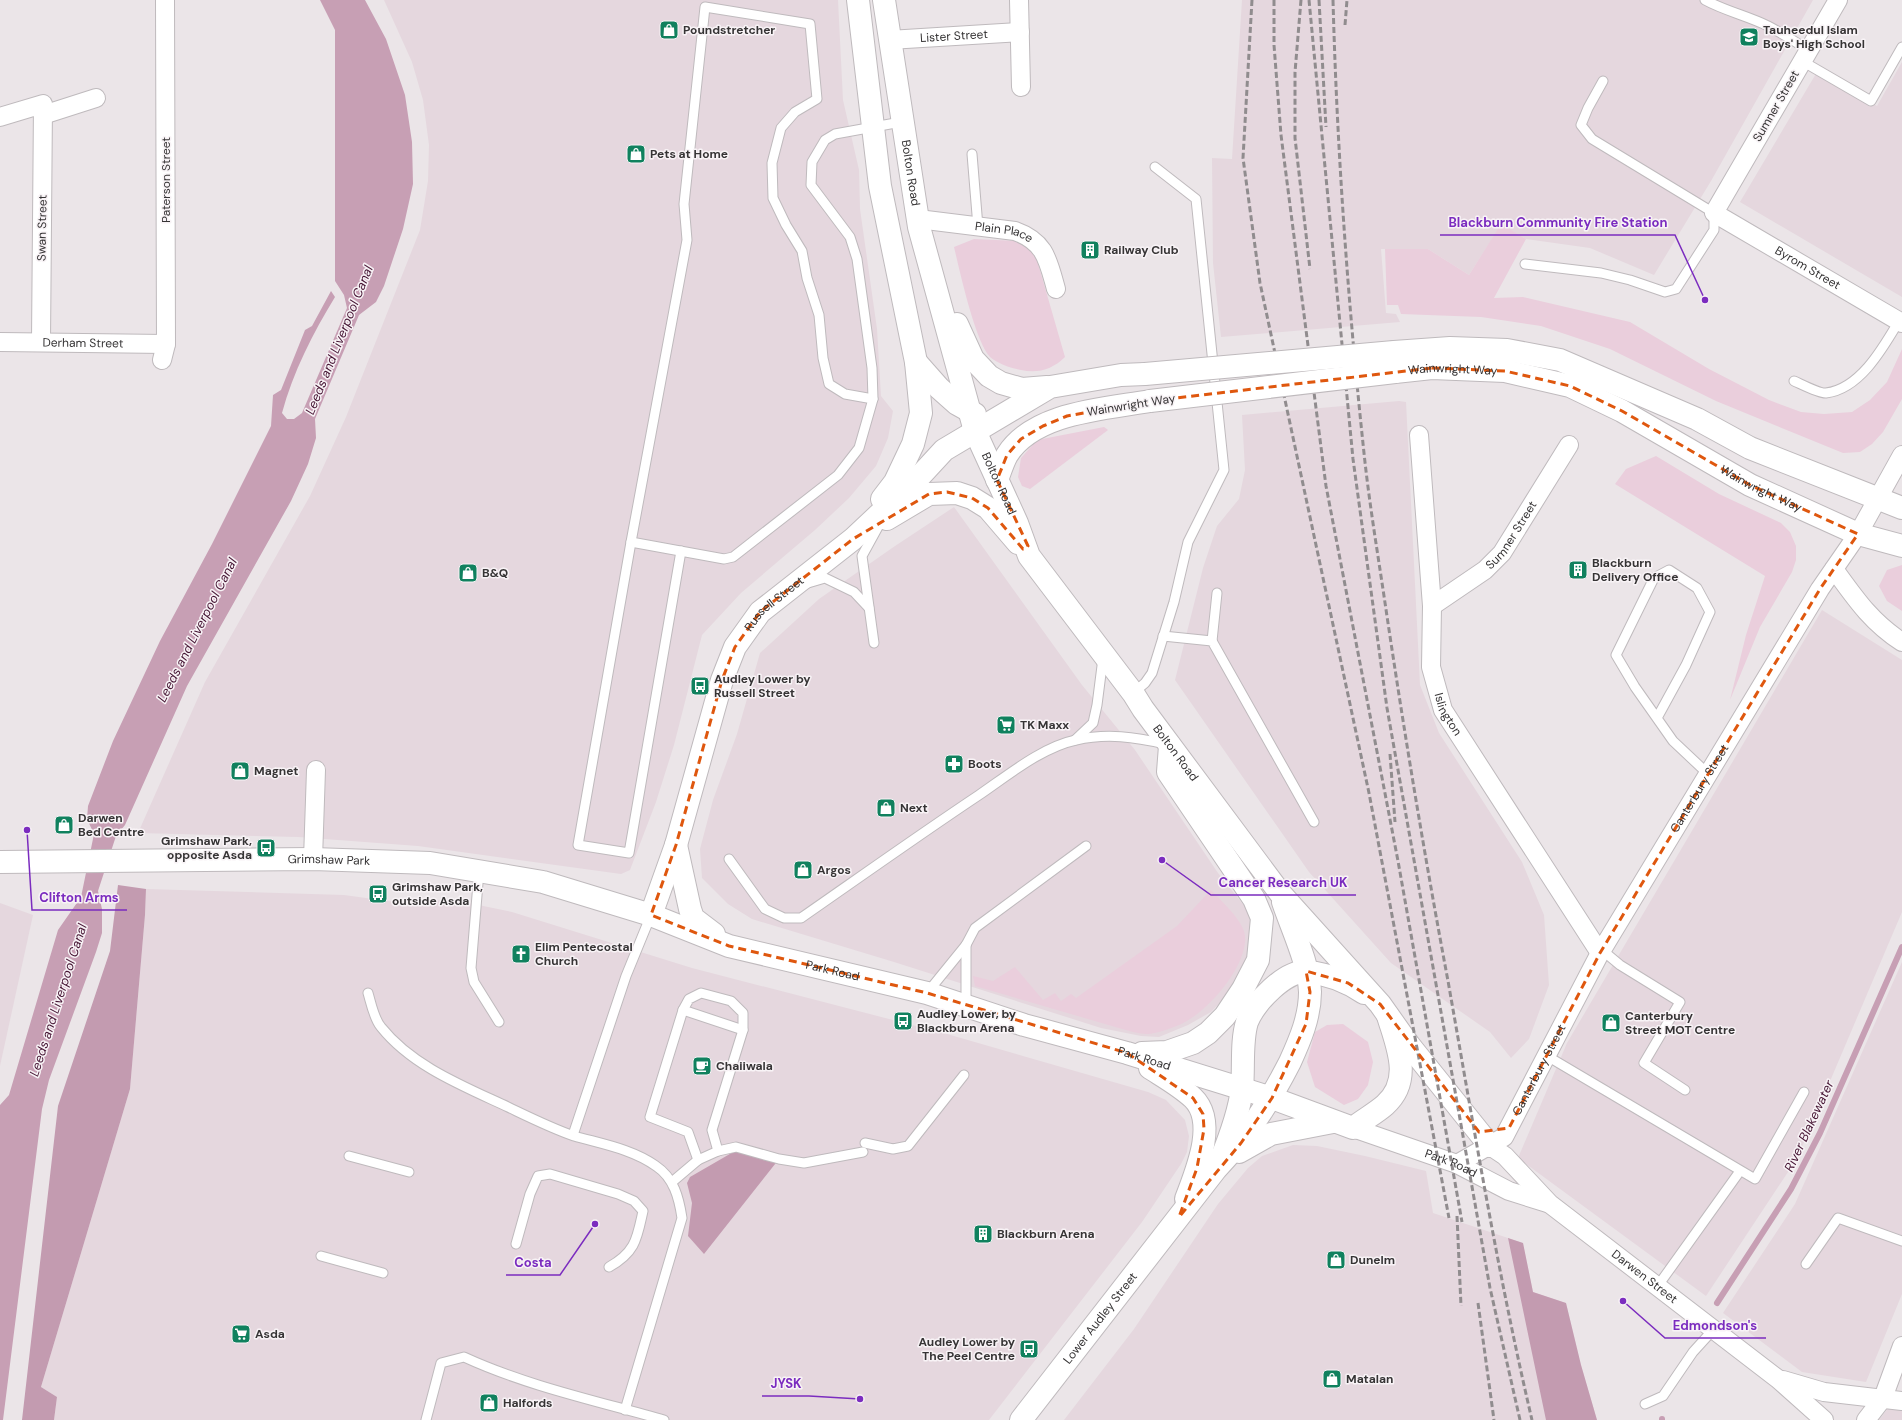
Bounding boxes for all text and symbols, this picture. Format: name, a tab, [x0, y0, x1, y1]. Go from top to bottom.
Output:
shop icon: Poundstretcher	[658, 19, 680, 41]
place label: Poundstretcher	[683, 22, 775, 38]
place label: Tauheedul Islam Boys' High School	[1763, 22, 1865, 52]
street label: Lister Street	[919, 26, 989, 46]
school or university icon: Tauheedul Islam Boys' High School	[1738, 26, 1760, 48]
street label: Sumner Street	[1749, 67, 1803, 145]
street label: Paterson Street	[158, 137, 174, 223]
street label: Bolton Road	[898, 139, 924, 207]
shop icon: Pets at Home	[625, 143, 647, 165]
place label: Pets at Home	[650, 146, 728, 162]
street label: Swan Street	[33, 194, 51, 261]
callout: Blackburn Community Fire Station	[1440, 210, 1675, 235]
text: Blackburn Community Fire Station	[1449, 214, 1667, 231]
street label: Plain Place	[974, 218, 1036, 246]
building icon: Railway Club	[1079, 239, 1101, 261]
place label: Railway Club	[1104, 242, 1179, 258]
street label: Byrom Street	[1772, 242, 1844, 293]
water label: Leeds and Liverpool Canal	[301, 262, 377, 417]
street label: Derham Street	[42, 335, 124, 351]
street label: Wainwright Way	[1407, 360, 1498, 379]
street label: Wainwright Way	[1086, 390, 1177, 420]
street label: Bolton Road	[978, 450, 1020, 517]
street label: Wainwright Way	[1717, 461, 1805, 516]
street label: Sumner Street	[1482, 498, 1541, 573]
water label: Leeds and Liverpool Canal	[153, 554, 241, 705]
place label: Blackburn Delivery Office	[1592, 555, 1679, 585]
building icon: Blackburn Delivery Office	[1567, 559, 1589, 581]
shop icon: B&Q	[457, 562, 479, 584]
place label: B&Q	[482, 565, 508, 581]
street label: Russell Street	[741, 572, 807, 634]
place label: Audley Lower by Russell Street	[714, 671, 811, 701]
bus stop icon: Audley Lower by Russell Street	[689, 675, 711, 697]
street label: Islington	[1431, 691, 1466, 739]
supermarket icon: TK Maxx	[995, 714, 1017, 736]
place label: TK Maxx	[1020, 717, 1069, 733]
street label: Bolton Road	[1149, 721, 1202, 784]
street label: Canterbury Street	[1667, 741, 1732, 836]
pharmacy icon: Boots	[943, 753, 965, 775]
place label: Boots	[968, 756, 1002, 772]
shop icon: Magnet	[229, 760, 251, 782]
place label: Magnet	[254, 763, 299, 779]
shop icon: Next	[875, 797, 897, 819]
place label: Next	[900, 800, 928, 816]
place label: Darwen Bed Centre	[78, 810, 144, 840]
shop icon: Darwen Bed Centre	[53, 814, 75, 836]
place label: Grimshaw Park, opposite Asda	[161, 833, 252, 863]
bus stop icon: Grimshaw Park, opposite Asda	[255, 837, 277, 859]
street label: Grimshaw Park	[288, 851, 371, 869]
shop icon: Argos	[792, 859, 814, 881]
place label: Argos	[817, 862, 851, 878]
callout: Cancer Research UK	[1211, 870, 1356, 895]
text: Cancer Research UK	[1219, 874, 1348, 891]
place label: Grimshaw Park, outside Asda	[392, 879, 483, 909]
bus stop icon: Grimshaw Park, outside Asda	[367, 883, 389, 905]
callout: Clifton Arms	[32, 885, 127, 910]
text: Clifton Arms	[39, 889, 119, 906]
water label: Leeds and Liverpool Canal	[25, 921, 91, 1078]
place label: Elim Pentecostal Church	[535, 939, 633, 969]
church icon: Elim Pentecostal Church	[510, 943, 532, 965]
street label: Park Road	[804, 956, 861, 985]
place label: Audley Lower, by Blackburn Arena	[917, 1006, 1017, 1036]
place label: Canterbury Street MOT Centre	[1625, 1008, 1735, 1038]
bus stop icon: Audley Lower, by Blackburn Arena	[892, 1010, 914, 1032]
shop icon: Canterbury Street MOT Centre	[1600, 1012, 1622, 1034]
street label: Canterbury Street	[1509, 1021, 1570, 1118]
street label: Park Road	[1116, 1043, 1173, 1074]
cafe icon: Chaiiwala	[691, 1055, 713, 1077]
place label: Chaiiwala	[716, 1058, 773, 1074]
water label: River Blakewater	[1780, 1076, 1838, 1175]
street label: Park Road	[1423, 1145, 1480, 1181]
building icon: Blackburn Arena	[972, 1223, 994, 1245]
place label: Blackburn Arena	[997, 1226, 1094, 1242]
street label: Darwen Street	[1608, 1246, 1681, 1307]
shop icon: Dunelm	[1325, 1249, 1347, 1271]
callout: Costa	[506, 1250, 560, 1275]
place label: Dunelm	[1350, 1252, 1395, 1268]
text: Costa	[514, 1254, 552, 1271]
street label: Lower Audley Street	[1060, 1269, 1141, 1367]
callout: Edmondson's	[1665, 1313, 1766, 1338]
text: Edmondson's	[1673, 1317, 1757, 1334]
supermarket icon: Asda	[230, 1323, 252, 1345]
place label: Asda	[255, 1326, 285, 1342]
place label: Audley Lower by The Peel Centre	[918, 1334, 1016, 1364]
bus stop icon: Audley Lower by The Peel Centre	[1018, 1338, 1040, 1360]
shop icon: Matalan	[1321, 1368, 1343, 1390]
callout: JYSK	[762, 1371, 809, 1396]
place label: Matalan	[1346, 1371, 1393, 1387]
text: JYSK	[770, 1375, 802, 1392]
shop icon: Halfords	[478, 1392, 500, 1414]
place label: Halfords	[503, 1395, 552, 1411]

